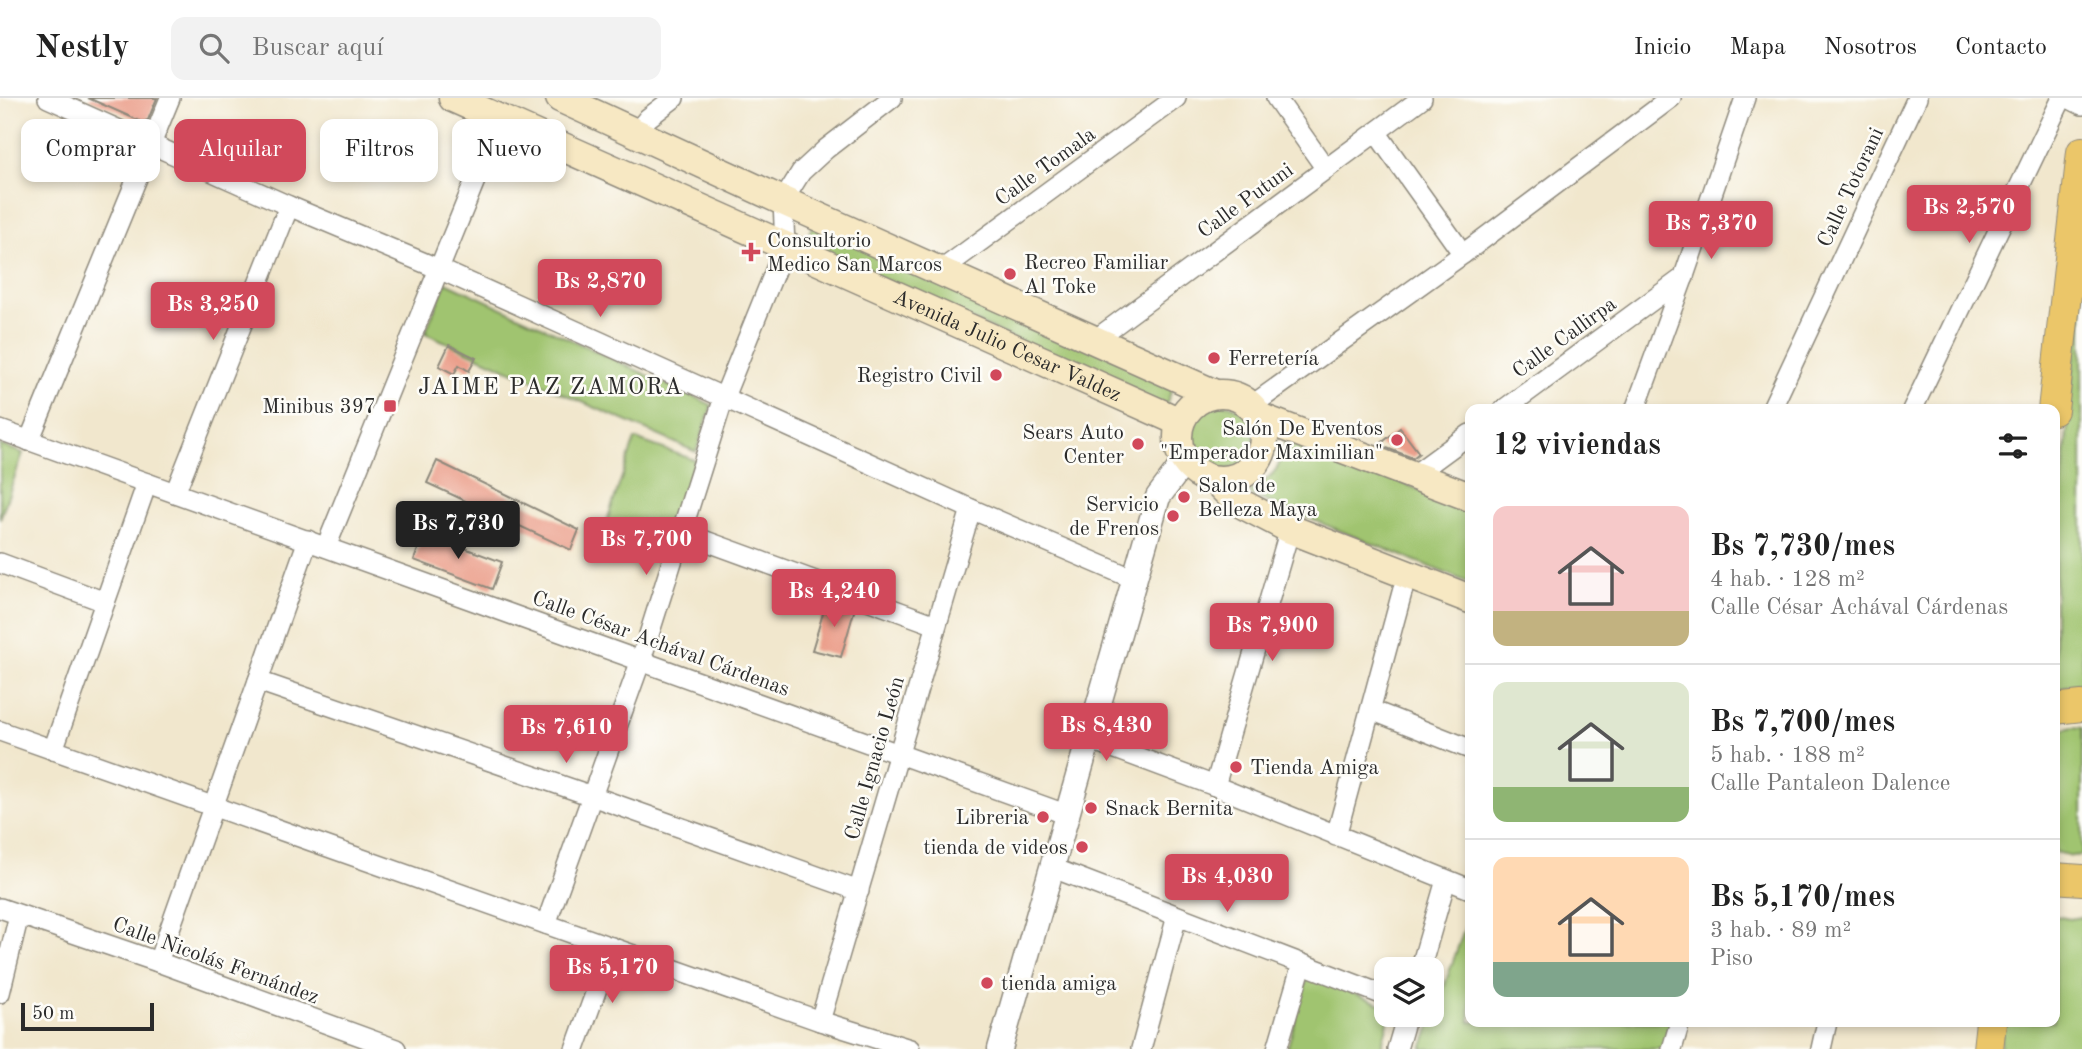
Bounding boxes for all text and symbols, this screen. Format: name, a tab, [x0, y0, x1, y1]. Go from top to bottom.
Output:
search box	[171, 17, 661, 80]
icon: search	[195, 29, 233, 67]
text: Nestly	[35, 32, 129, 65]
text: Buscar aquí	[251, 35, 383, 61]
text: Inicio	[1634, 36, 1692, 60]
text: Mapa	[1730, 36, 1786, 60]
text: Nosotros	[1824, 36, 1917, 60]
text: Contacto	[1955, 36, 2047, 60]
chip: Comprar	[21, 119, 160, 182]
chip: Alquilar	[174, 119, 306, 182]
chip: Filtros	[320, 119, 438, 182]
chip: Nuevo	[452, 119, 566, 182]
street label: Calle Tomala	[992, 124, 1100, 211]
street label: Calle Totorani	[1815, 125, 1888, 251]
street label: Calle Putuni	[1194, 160, 1298, 243]
pin: Bs 2,570	[1897, 186, 2041, 245]
text: Bs 2,570	[1923, 196, 2015, 219]
pin: Bs 7,370	[1639, 202, 1783, 261]
text: Bs 7,370	[1665, 212, 1757, 235]
place label: Consultorio Medico San Marcos	[767, 231, 942, 276]
marker: Consultorio Medico San Marcos	[741, 242, 761, 262]
place label: Recreo Familiar Al Toke	[1024, 253, 1169, 298]
pin: Bs 2,870	[528, 260, 672, 319]
marker: Recreo Familiar Al Toke	[1002, 266, 1018, 282]
text: Bs 2,870	[554, 270, 646, 293]
pin: Bs 3,250	[141, 282, 285, 342]
street label: Avenida Julio Cesar Valdez	[890, 287, 1124, 406]
text: Bs 3,250	[167, 293, 259, 316]
street label: Calle Callirpa	[1509, 294, 1621, 383]
place label: Ferretería	[1228, 349, 1319, 370]
marker: Ferretería	[1206, 350, 1222, 366]
place label: Registro Civil	[857, 366, 982, 387]
marker: Registro Civil	[988, 367, 1004, 383]
district label: JAIME PAZ ZAMORA	[418, 376, 684, 399]
place label: Minibus 397	[262, 397, 376, 418]
marker: Minibus 397	[382, 398, 398, 414]
place label: Salón De Eventos "Emperador Maximilian"	[1160, 419, 1383, 464]
place label: Sears Auto Center	[1022, 423, 1124, 468]
icon: filters	[1994, 427, 2032, 465]
text: 12 viviendas	[1493, 431, 1661, 461]
marker: Salón De Eventos "Emperador Maximilian"	[1389, 432, 1405, 448]
marker: Sears Auto Center	[1130, 436, 1146, 452]
place label: Salon de Belleza Maya	[1198, 476, 1317, 521]
marker: Salon de Belleza Maya	[1176, 489, 1192, 505]
place label: Servicio de Frenos	[1069, 495, 1159, 540]
pin: Bs 7,730	[386, 502, 530, 561]
marker: Servicio de Frenos	[1165, 508, 1181, 524]
text: Bs 7,730	[412, 512, 504, 535]
pin: Bs 7,700	[574, 518, 718, 577]
text: Bs 7,700	[600, 528, 692, 551]
text: Bs 7,730/mes	[1710, 532, 1895, 562]
icon: home	[1549, 534, 1633, 618]
text: 4 hab. · 128 m²	[1710, 568, 1865, 591]
pin: Bs 4,240	[762, 570, 906, 629]
text: Bs 4,240	[788, 580, 880, 603]
street label: Calle César Achával Cárdenas	[529, 588, 792, 701]
text: Calle César Achával Cárdenas	[1710, 596, 2008, 619]
pin: Bs 7,900	[1200, 603, 1344, 663]
text: Bs 7,900	[1226, 614, 1318, 637]
street label: Calle Ignacio León	[842, 674, 909, 843]
pin: Bs 8,430	[1034, 704, 1178, 763]
pin: Bs 7,610	[494, 706, 638, 765]
text: Bs 7,700/mes	[1710, 708, 1895, 738]
icon: home	[1549, 710, 1633, 794]
text: Bs 8,430	[1060, 714, 1152, 737]
text: Bs 7,610	[520, 716, 612, 739]
text: 5 hab. · 188 m²	[1710, 744, 1865, 767]
place label: Tienda Amiga	[1250, 758, 1379, 779]
marker: Tienda Amiga	[1228, 759, 1244, 775]
text: Calle Pantaleon Dalence	[1710, 772, 1950, 795]
place label: Snack Bernita	[1105, 799, 1233, 820]
marker: Snack Bernita	[1083, 800, 1099, 816]
place label: Libreria	[956, 808, 1029, 829]
marker: Libreria	[1035, 809, 1051, 825]
place label: tienda de videos	[923, 838, 1068, 859]
marker: tienda de videos	[1074, 839, 1090, 855]
pin: Bs 4,030	[1155, 854, 1299, 914]
text: Bs 4,030	[1181, 865, 1273, 888]
text: Bs 5,170/mes	[1710, 883, 1895, 913]
icon: home	[1549, 885, 1633, 969]
street label: Calle Nicolás Fernández	[110, 914, 321, 1008]
text: 3 hab. · 89 m²	[1710, 919, 1851, 942]
pin: Bs 5,170	[540, 946, 684, 1005]
text: Piso	[1710, 947, 1753, 970]
text: Bs 5,170	[566, 956, 658, 979]
map controls	[1374, 957, 1444, 1027]
button: layers	[1374, 957, 1444, 1027]
place label: tienda amiga	[1001, 974, 1117, 995]
marker: tienda amiga	[979, 975, 995, 991]
scale bar	[21, 1000, 154, 1032]
text: 50 m	[32, 1005, 74, 1024]

